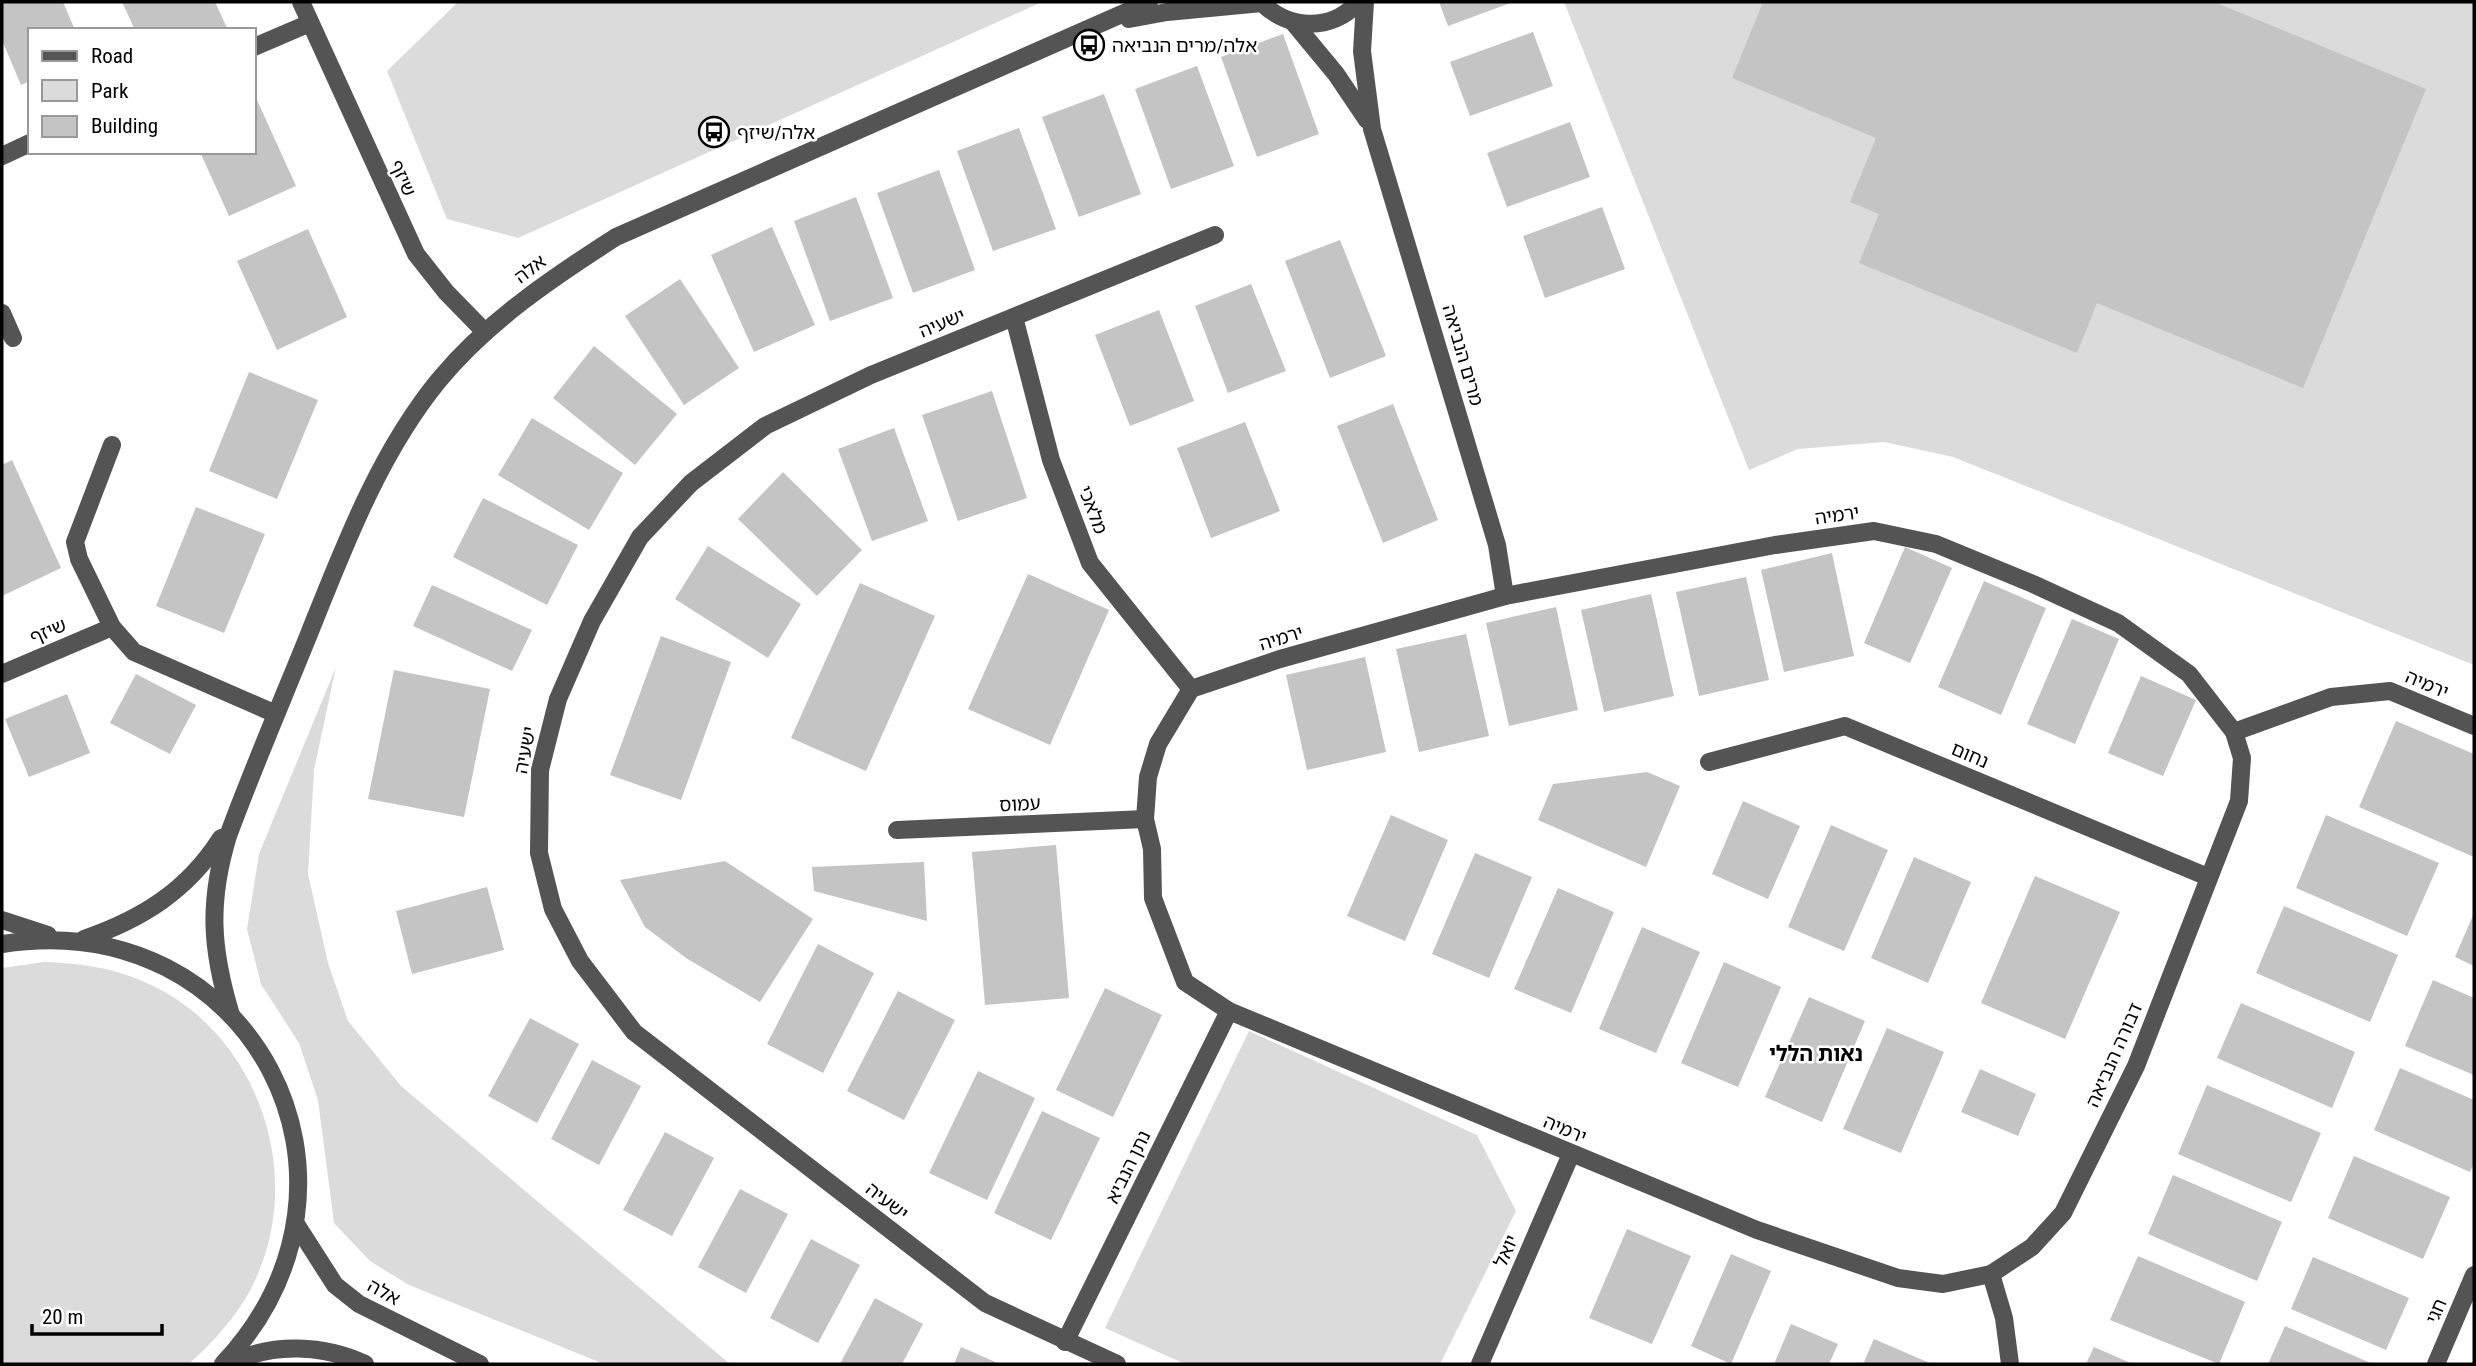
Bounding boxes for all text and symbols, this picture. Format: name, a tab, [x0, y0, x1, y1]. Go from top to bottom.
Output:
legend	[28, 28, 256, 154]
bus stop icon: אלה/מרים הנביאה	[1072, 28, 1106, 62]
place label: אלה/מרים הנביאה	[1112, 34, 1257, 57]
text: Road	[91, 44, 133, 68]
text: Park	[91, 79, 129, 103]
text: Building	[91, 114, 158, 138]
bus stop icon: אלה/שיזף	[697, 115, 731, 149]
place label: אלה/שיזף	[737, 121, 815, 144]
street label: שיזף	[385, 156, 421, 200]
street label: אלה	[510, 250, 550, 288]
street label: מרים הנביאה	[1438, 302, 1488, 408]
street label: ישעיה	[915, 303, 969, 343]
street label: מלאכי	[1073, 483, 1113, 537]
street label: ירמיה	[1813, 501, 1861, 529]
street label: שיזף	[26, 613, 70, 649]
street label: ירמיה	[1256, 620, 1306, 656]
street label: ירמיה	[2402, 665, 2452, 703]
street label: ישעיה	[509, 724, 541, 776]
street label: נחום	[1948, 737, 1992, 773]
street label: עמוס	[999, 791, 1041, 817]
street label: דבורה הנביאה	[2081, 999, 2147, 1111]
district label: נאות הללי	[1769, 1042, 1863, 1066]
street label: ירמיה	[1540, 1110, 1590, 1148]
street label: נתן הנביא	[1100, 1127, 1156, 1207]
street label: ישעיה	[861, 1177, 913, 1225]
street label: יואל	[1489, 1231, 1523, 1271]
street label: אלה	[364, 1274, 404, 1310]
scale bar	[32, 1292, 161, 1336]
street label: חגי	[2421, 1295, 2451, 1327]
text: 20 m	[42, 1305, 83, 1329]

